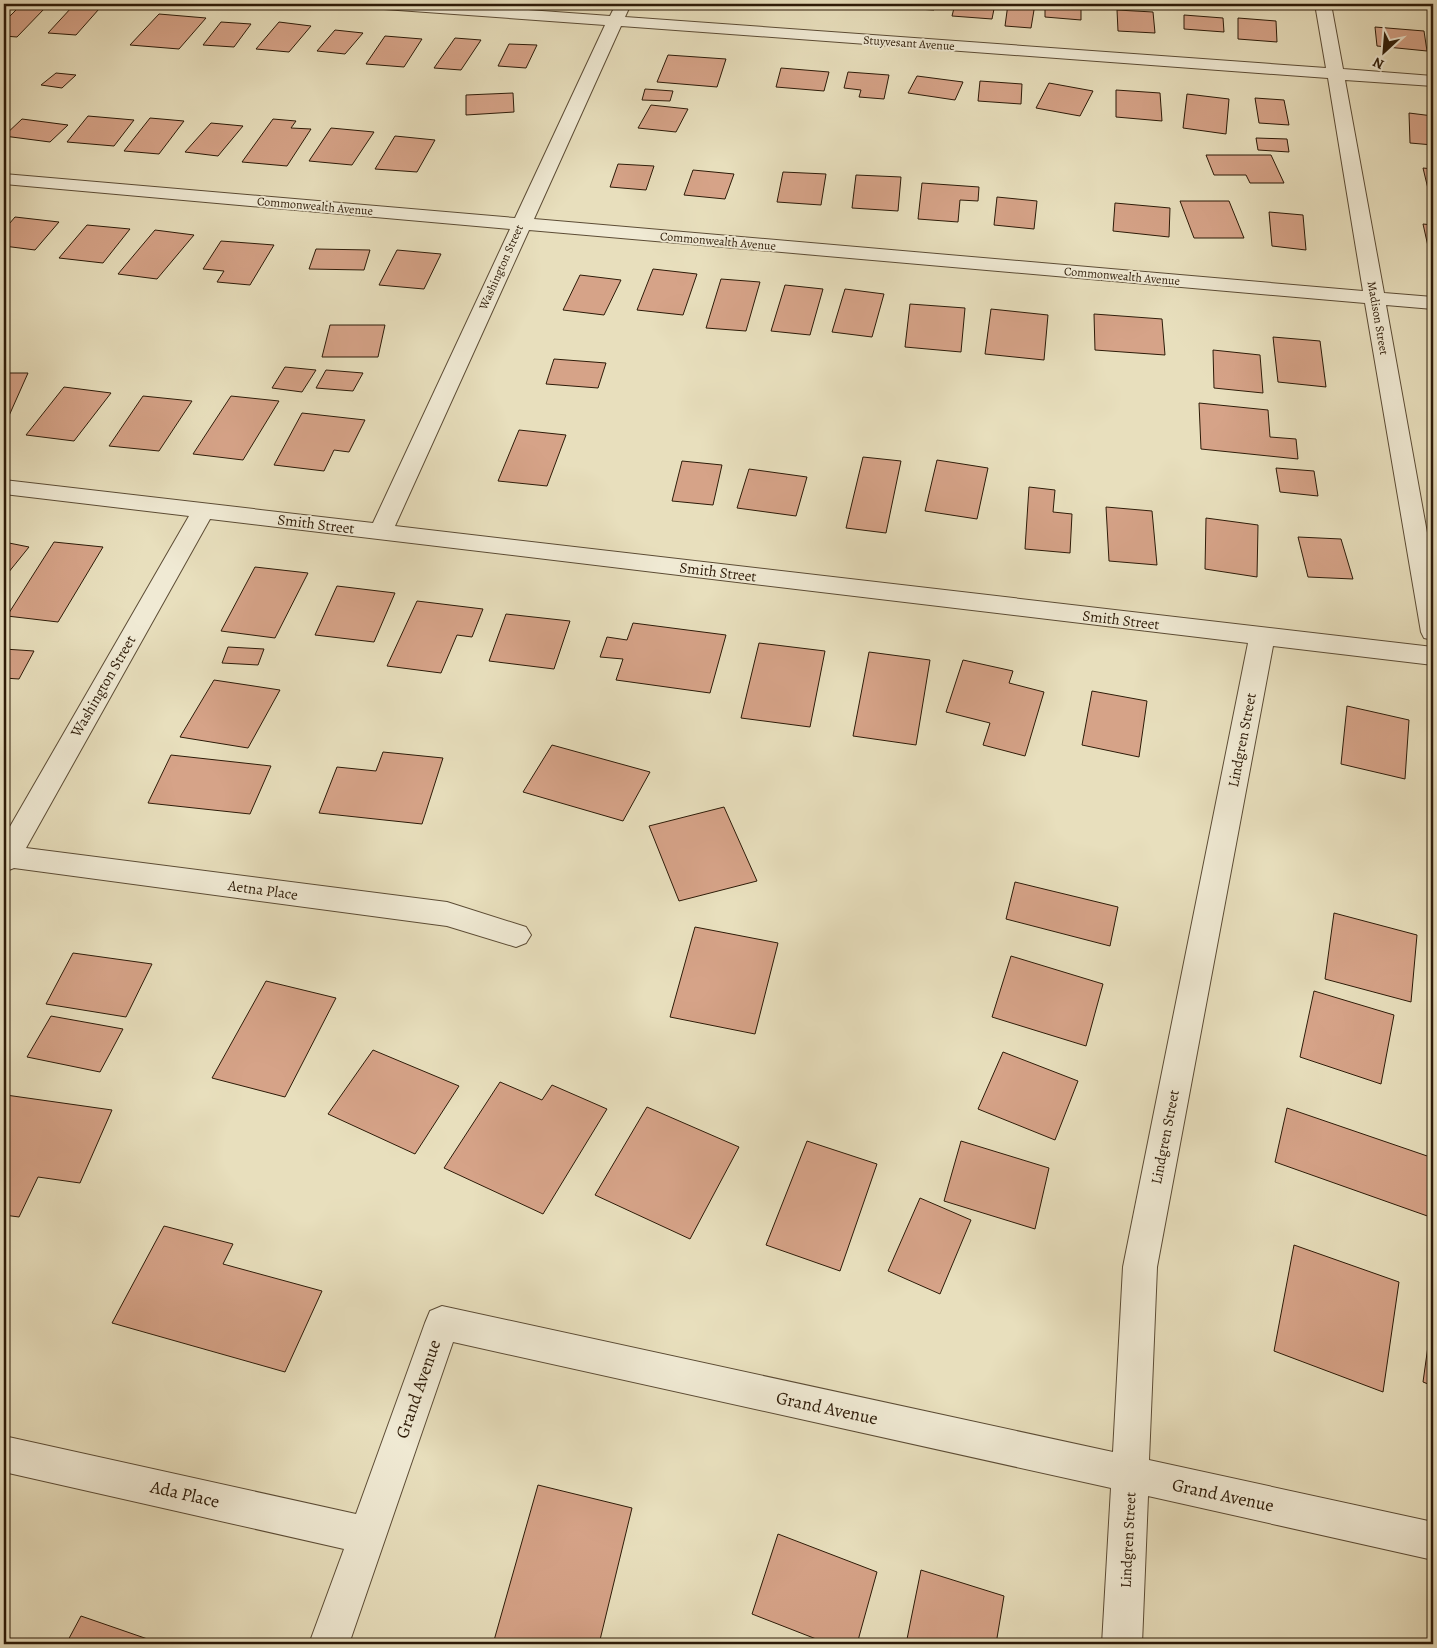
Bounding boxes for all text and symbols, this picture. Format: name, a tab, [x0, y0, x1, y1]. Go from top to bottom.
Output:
north arrow	[1360, 28, 1410, 78]
street label: Stuyvesant Avenue	[863, 32, 955, 54]
text: N	[1370, 52, 1387, 74]
street label: Commonwealth Avenue	[256, 193, 374, 219]
street label: Washington Street	[475, 222, 527, 313]
street label: Commonwealth Avenue	[659, 228, 777, 254]
street label: Commonwealth Avenue	[1063, 263, 1181, 289]
street label: Madison Street	[1364, 280, 1392, 356]
street label: Smith Street	[276, 509, 356, 539]
street label: Smith Street	[678, 557, 758, 587]
street label: Smith Street	[1081, 605, 1161, 635]
street label: Washington Street	[65, 631, 140, 741]
street label: Lindgren Street	[1223, 691, 1261, 789]
street label: Aetna Place	[226, 875, 299, 905]
street label: Lindgren Street	[1146, 1088, 1184, 1186]
street label: Grand Avenue	[390, 1336, 446, 1442]
street label: Grand Avenue	[774, 1386, 880, 1430]
street label: Grand Avenue	[1170, 1473, 1276, 1517]
street label: Ada Place	[147, 1474, 222, 1514]
street label: Lindgren Street	[1116, 1491, 1141, 1588]

